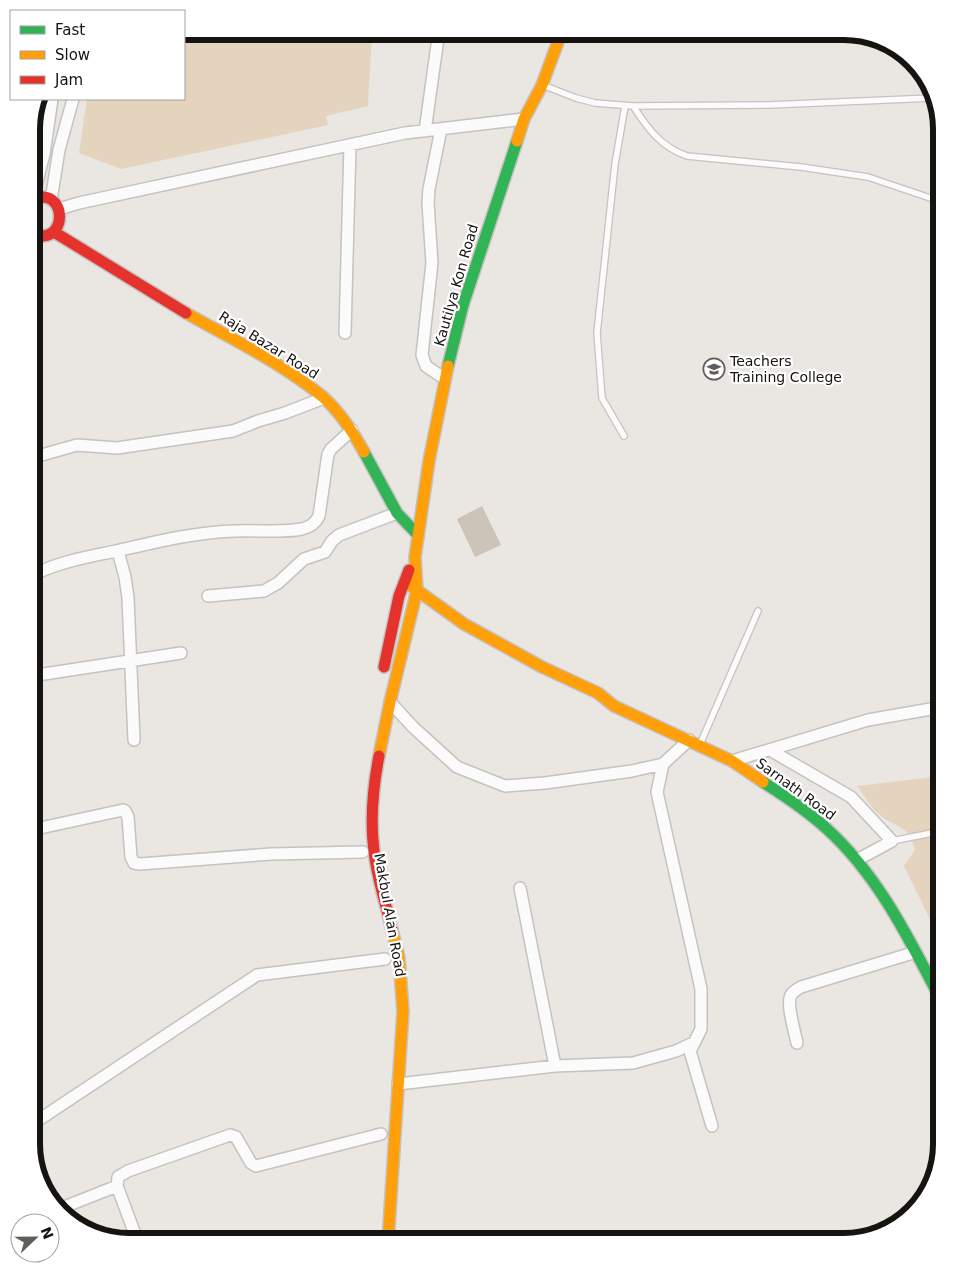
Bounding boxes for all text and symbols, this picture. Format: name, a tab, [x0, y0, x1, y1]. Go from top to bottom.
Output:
legend	[10, 10, 185, 100]
text: Fast	[55, 21, 85, 39]
text: Slow	[55, 46, 90, 64]
text: Jam	[54, 71, 83, 89]
street label: Kautilya Kon Road	[431, 222, 481, 348]
street label: Raja Bazar Road	[216, 308, 322, 382]
place label: Teachers Training College	[729, 353, 842, 385]
school or university icon: Teachers Training College	[702, 357, 726, 381]
street label: Sarnath Road	[753, 755, 839, 823]
street label: Makbul Alan Road	[371, 852, 409, 978]
north arrow	[10, 1213, 60, 1263]
text: N	[37, 1225, 57, 1242]

